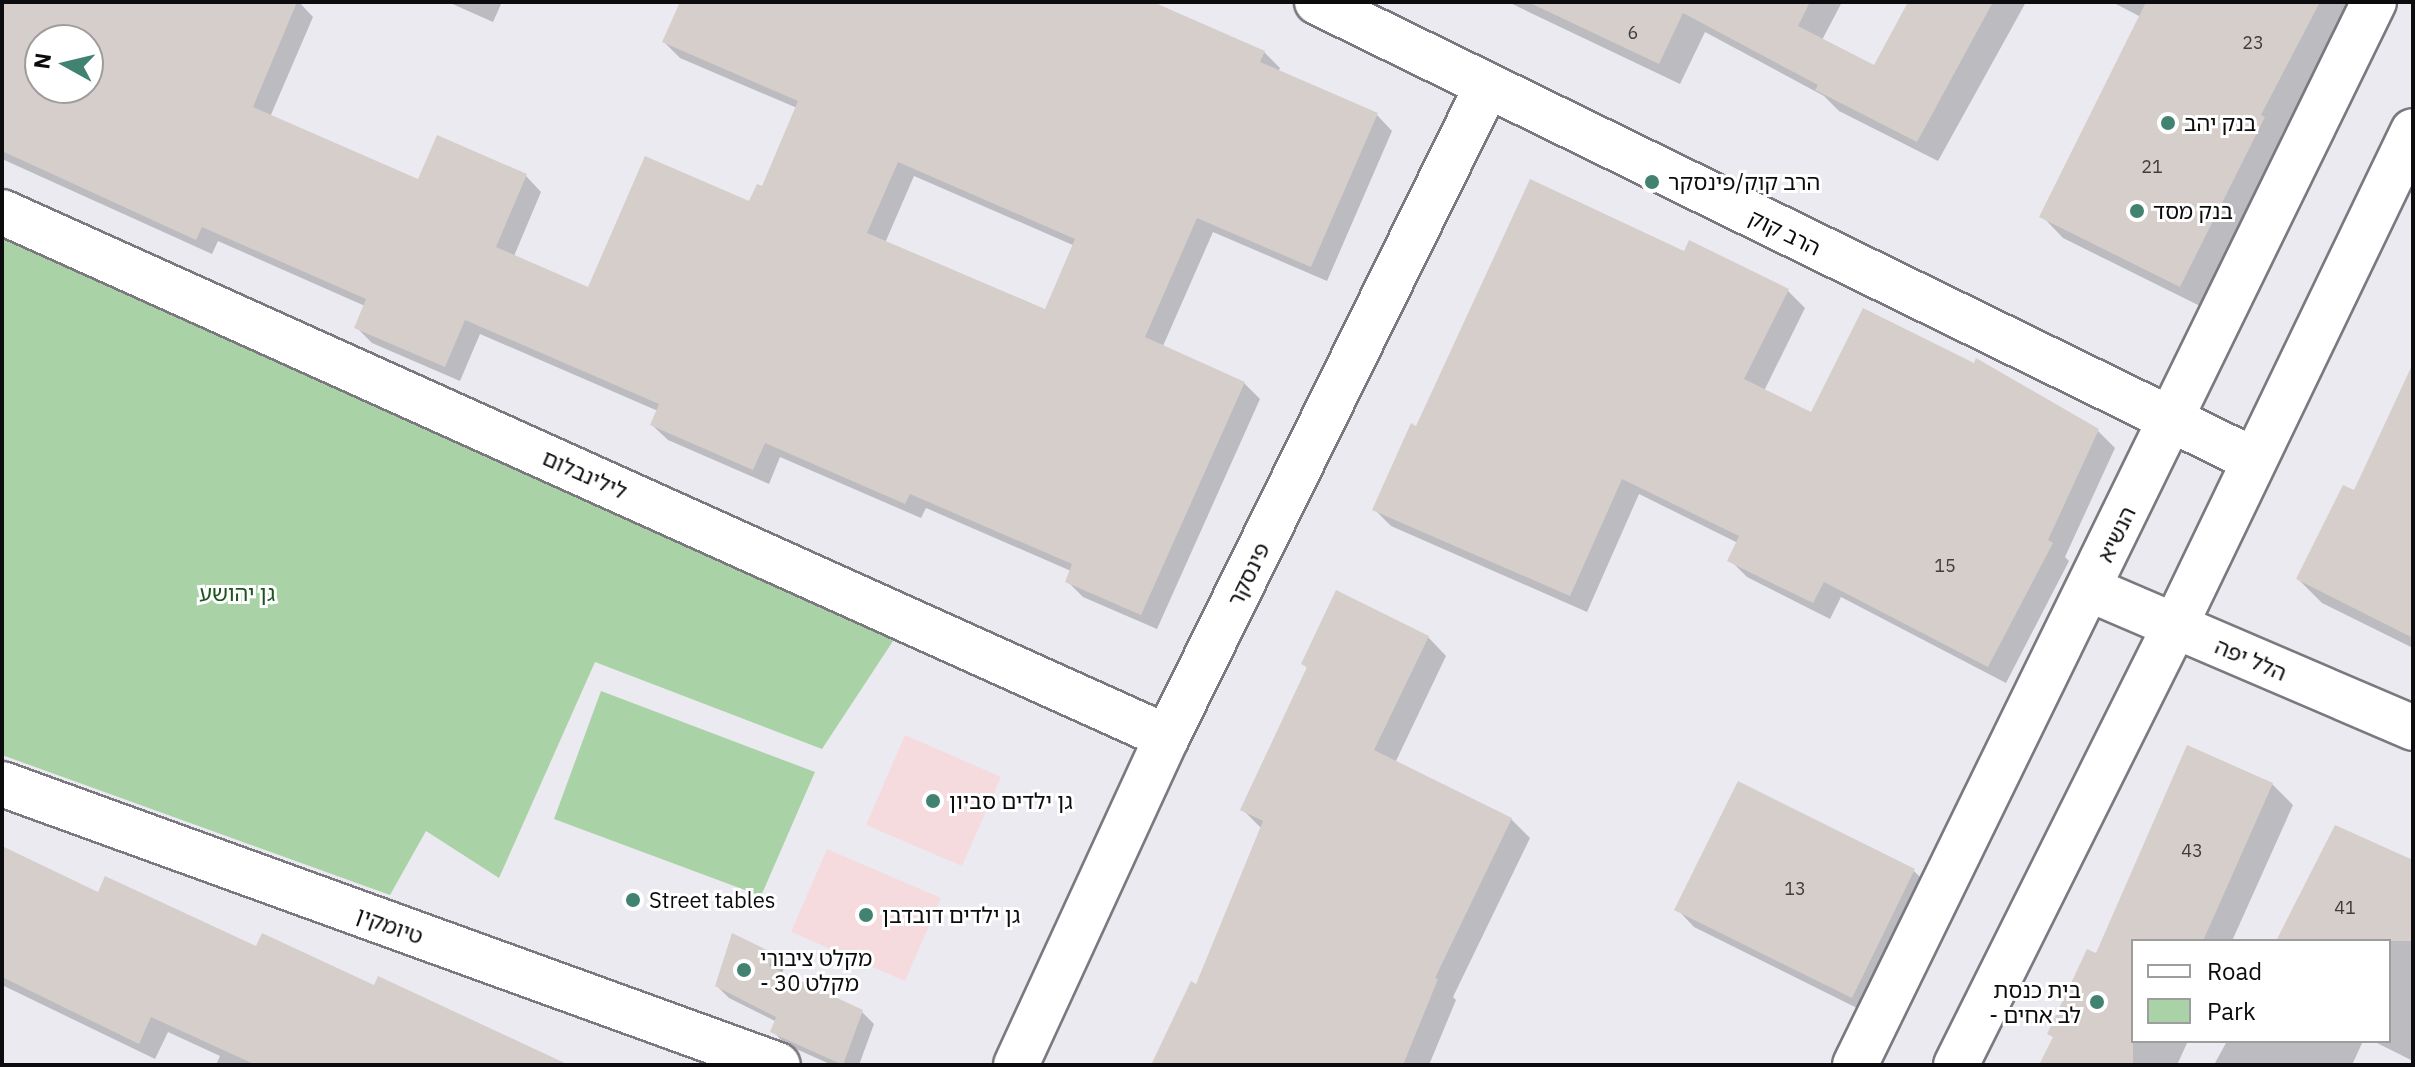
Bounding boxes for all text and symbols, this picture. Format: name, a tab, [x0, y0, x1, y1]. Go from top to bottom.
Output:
house number: 6	[1628, 22, 1638, 44]
north arrow	[24, 24, 104, 104]
house number: 23	[2242, 32, 2264, 54]
text: N	[26, 51, 57, 71]
place label: בנק יהב	[2184, 110, 2256, 136]
marker: בנק יהב	[2159, 114, 2177, 132]
house number: 21	[2141, 156, 2163, 178]
place label: הרב קוק/פינסקר	[1668, 169, 1820, 195]
marker: הרב קוק/פינסקר	[1643, 173, 1661, 191]
place label: בנק מסד	[2153, 198, 2233, 224]
marker: בנק מסד	[2128, 202, 2146, 220]
street label: הרב קוק	[1745, 203, 1825, 261]
street label: לילינבלום	[539, 444, 631, 504]
street label: הנשיא	[2091, 502, 2141, 566]
street label: פינסקר	[1221, 538, 1275, 610]
house number: 15	[1934, 555, 1956, 577]
park label: גן יהושע	[199, 580, 275, 606]
street label: הלל יפה	[2211, 632, 2291, 686]
place label: גן ילדים סביון	[949, 788, 1073, 814]
marker: גן ילדים סביון	[924, 792, 942, 810]
house number: 43	[2181, 840, 2203, 862]
house number: 13	[1784, 878, 1806, 900]
place label: Street tables	[649, 887, 776, 913]
marker: Street tables	[624, 891, 642, 909]
house number: 41	[2334, 897, 2356, 919]
street label: טיומקין	[353, 901, 427, 949]
place label: גן ילדים דובדבן	[882, 902, 1020, 928]
marker: גן ילדים דובדבן	[857, 906, 875, 924]
legend	[2131, 939, 2391, 1043]
place label: מקלט ציבורי - מקלט 30	[760, 944, 872, 996]
text: Road	[2207, 955, 2262, 987]
marker: מקלט ציבורי - מקלט 30	[735, 961, 753, 979]
place label: בית כנסת - לב אחים	[1989, 976, 2081, 1028]
marker: בית כנסת - לב אחים	[2088, 993, 2106, 1011]
text: Park	[2207, 995, 2256, 1027]

